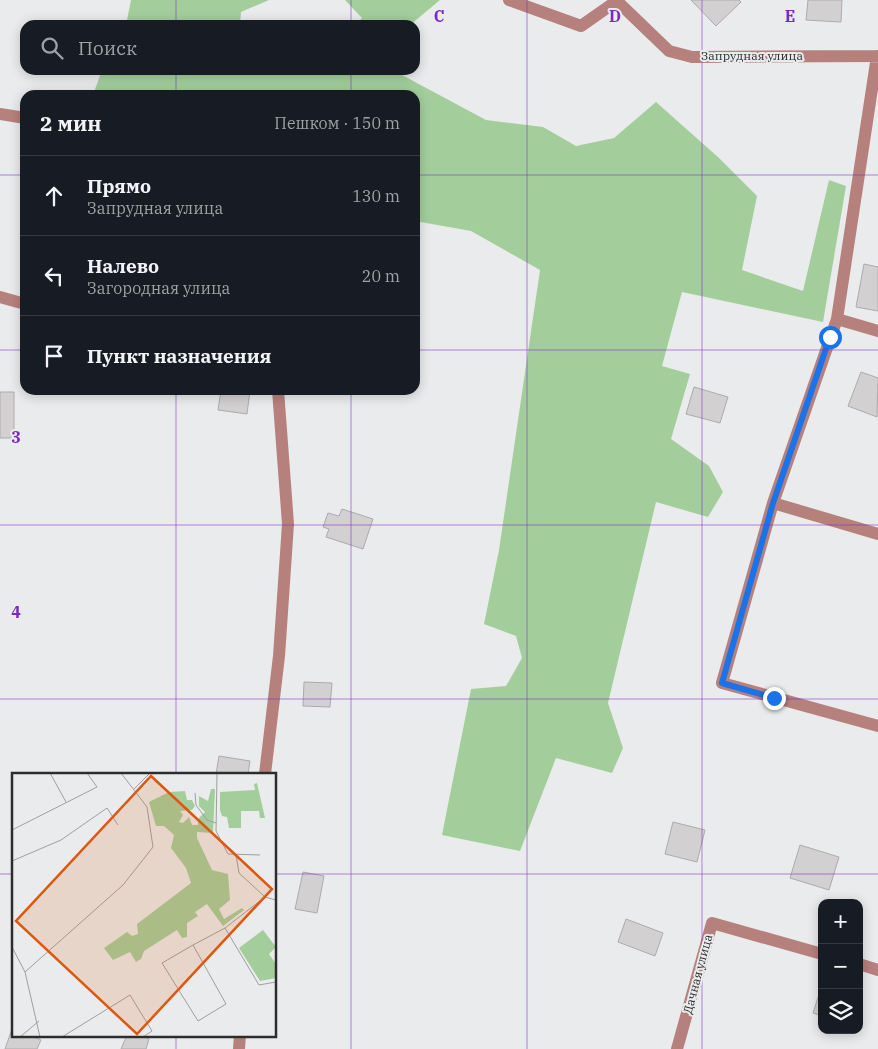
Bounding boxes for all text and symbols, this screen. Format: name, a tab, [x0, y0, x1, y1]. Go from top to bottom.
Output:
text: C	[434, 6, 444, 26]
text: D	[609, 6, 621, 26]
text: E	[785, 6, 795, 26]
search box	[20, 20, 420, 75]
icon: search	[38, 34, 66, 62]
text: Поиск	[78, 36, 137, 60]
street label: Запрудная улица	[701, 48, 803, 63]
text: 2 мин	[40, 109, 102, 137]
text: Пешком · 150 m	[274, 113, 400, 133]
text: Прямо	[87, 174, 151, 198]
icon: ahead	[40, 182, 68, 210]
text: 130 m	[352, 186, 400, 206]
text: Запрудная улица	[87, 198, 223, 218]
text: Налево	[87, 254, 159, 278]
icon: left	[40, 262, 68, 290]
text: 20 m	[362, 266, 400, 286]
text: Загородная улица	[87, 278, 230, 298]
route start	[819, 326, 842, 349]
icon: arrive	[40, 342, 68, 370]
text: Пункт назначения	[87, 344, 271, 368]
text: 3	[11, 427, 21, 447]
text: 4	[11, 602, 21, 622]
route end	[763, 687, 786, 710]
inset map	[12, 773, 276, 1036]
map controls	[818, 899, 863, 1034]
button: +	[818, 899, 863, 944]
street label: Дачная улица	[680, 932, 715, 1015]
button: −	[818, 944, 863, 989]
button: layers	[818, 989, 863, 1034]

